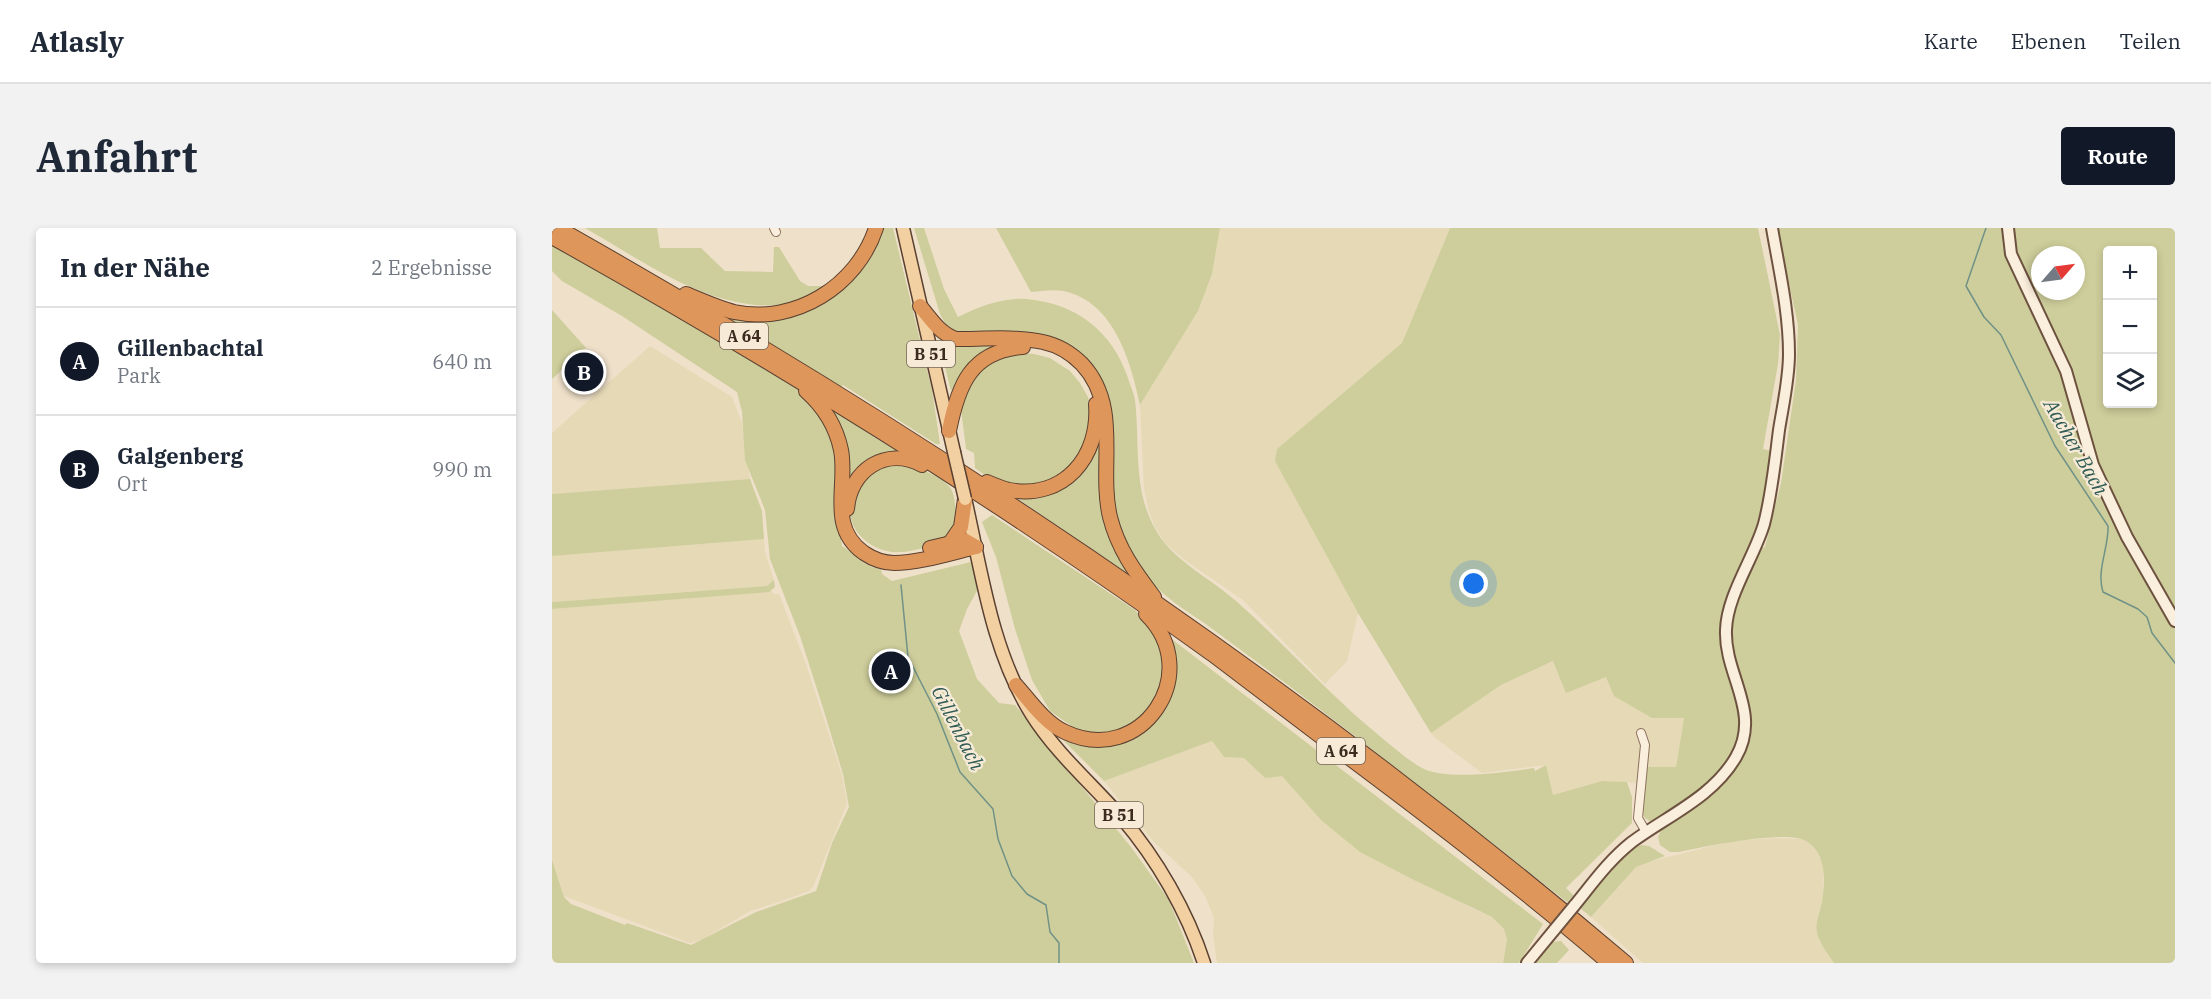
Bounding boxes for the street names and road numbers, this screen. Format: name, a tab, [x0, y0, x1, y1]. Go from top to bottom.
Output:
road number: A 64	[720, 323, 768, 349]
road number: B 51	[907, 341, 955, 367]
road number: A 64	[1317, 738, 1365, 764]
road number: B 51	[1095, 802, 1143, 828]

